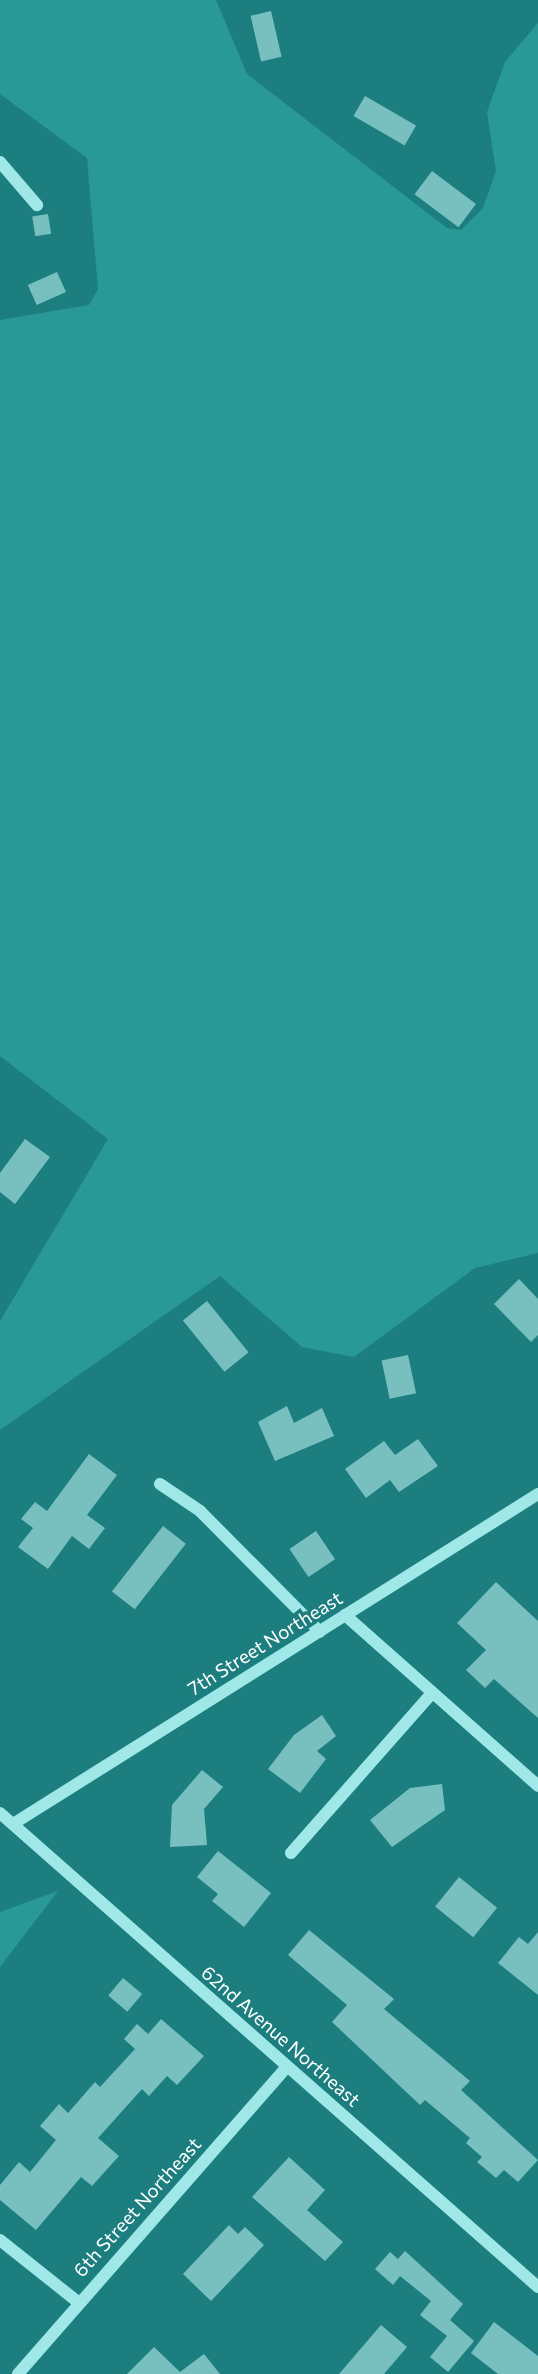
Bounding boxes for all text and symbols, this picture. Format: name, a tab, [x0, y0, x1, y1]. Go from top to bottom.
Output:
street label: 7th Street Northeast	[183, 1586, 347, 1700]
street label: 62nd Avenue Northeast	[197, 1961, 365, 2111]
street label: 6th Street Northeast	[68, 2133, 206, 2281]

